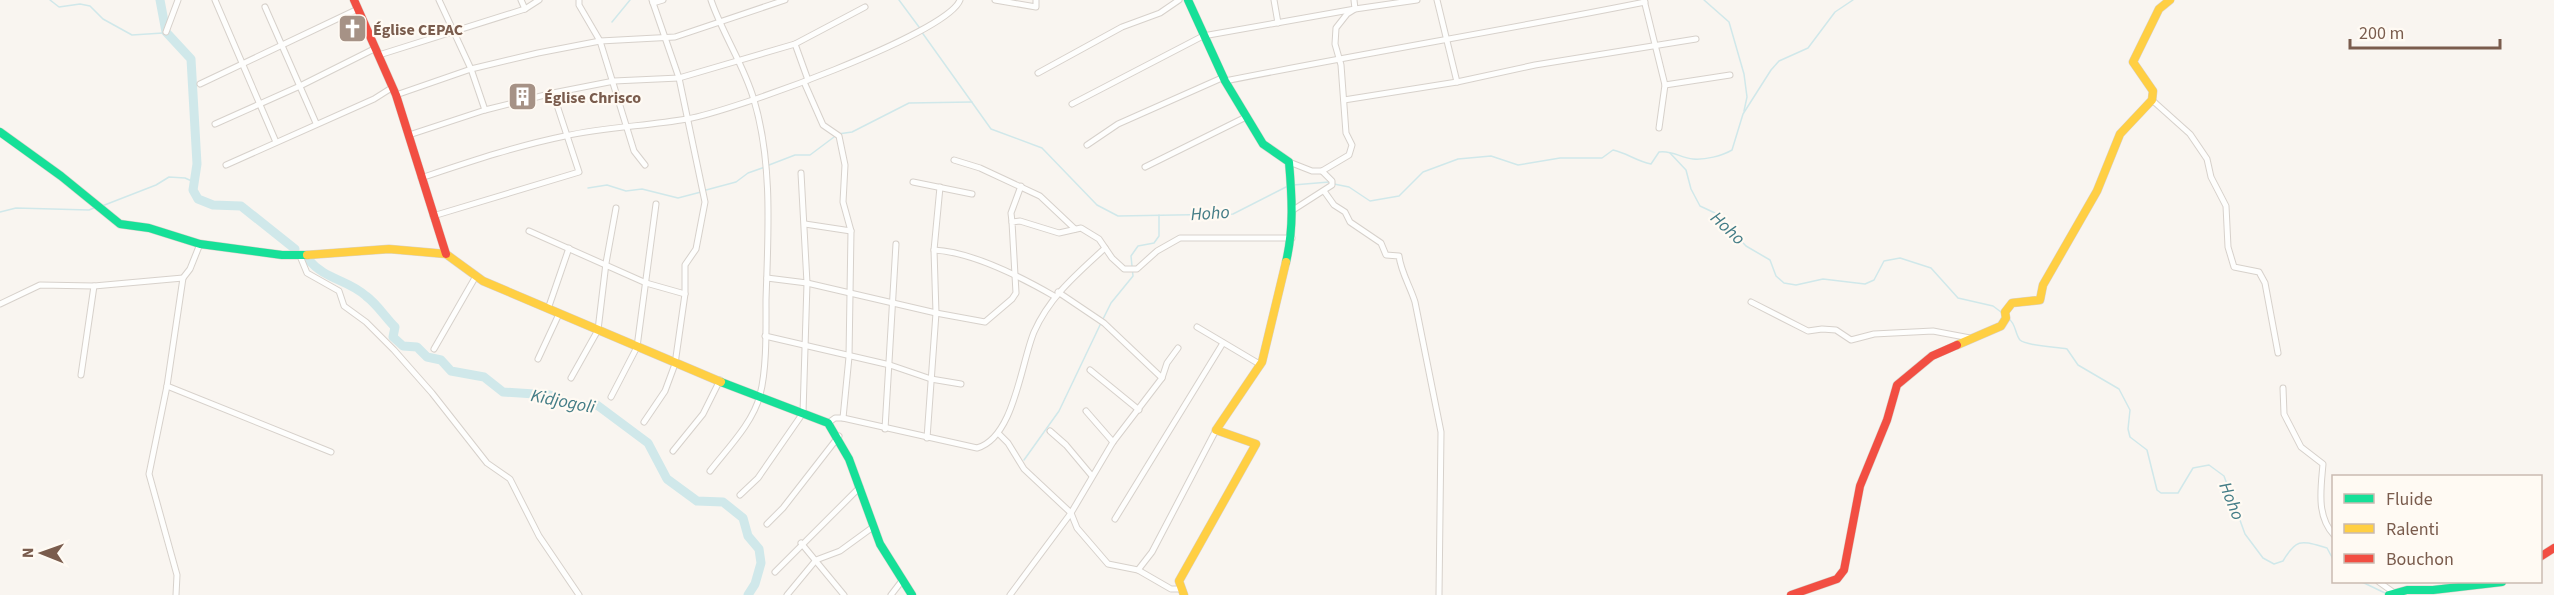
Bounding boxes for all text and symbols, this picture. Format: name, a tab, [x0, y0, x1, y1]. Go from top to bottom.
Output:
scale bar	[2350, 12, 2500, 50]
church icon: Église CEPAC	[336, 13, 368, 45]
place label: Église CEPAC	[373, 19, 463, 41]
text: 200 m	[2359, 21, 2404, 46]
building icon: Église Chrisco	[507, 81, 539, 113]
place label: Église Chrisco	[544, 87, 641, 109]
water label: Hoho	[1190, 200, 1230, 227]
water label: Hoho	[1705, 206, 1750, 251]
water label: Kidjogoli	[529, 383, 598, 420]
legend	[2332, 475, 2542, 583]
water label: Hoho	[2213, 478, 2250, 524]
text: Fluide	[2386, 487, 2433, 512]
text: Ralenti	[2386, 517, 2439, 542]
north arrow	[12, 523, 72, 583]
text: N	[17, 547, 39, 558]
text: Bouchon	[2386, 547, 2454, 572]

